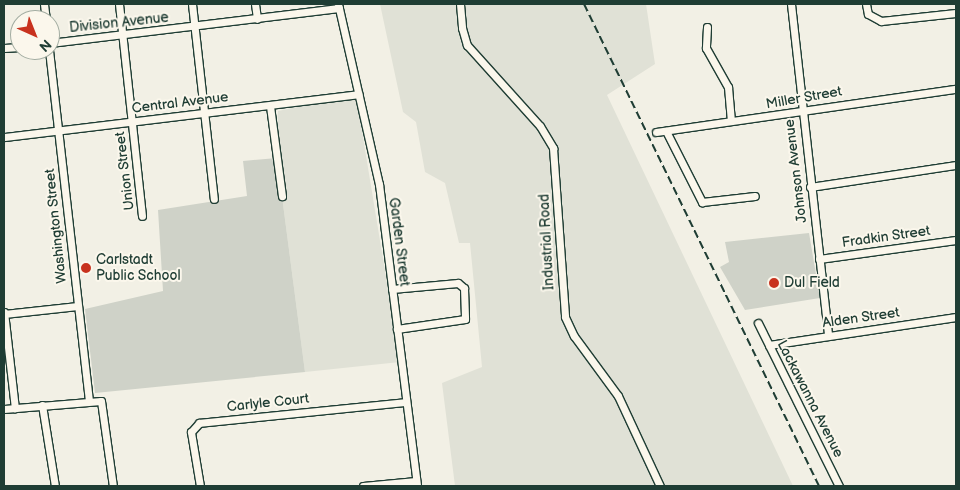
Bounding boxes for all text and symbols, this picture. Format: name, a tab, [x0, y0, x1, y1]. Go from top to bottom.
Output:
street label: Division Avenue	[68, 9, 170, 37]
north arrow	[10, 10, 60, 60]
text: N	[35, 36, 55, 55]
street label: Miller Street	[765, 83, 843, 113]
street label: Central Avenue	[131, 89, 229, 117]
street label: Johnson Avenue	[781, 118, 811, 224]
street label: Union Street	[112, 131, 138, 211]
street label: Washington Street	[42, 168, 70, 284]
street label: Industrial Road	[536, 193, 558, 291]
street label: Garden Street	[385, 196, 413, 288]
street label: Fradkin Street	[841, 222, 931, 252]
place label: Carlstadt Public School	[96, 252, 181, 284]
marker: Carlstadt Public School	[80, 262, 92, 274]
place label: Dul Field	[784, 275, 840, 291]
marker: Dul Field	[768, 277, 780, 289]
street label: Alden Street	[821, 304, 901, 332]
street label: Lackawanna Avenue	[773, 338, 847, 460]
street label: Carlyle Court	[226, 390, 310, 416]

